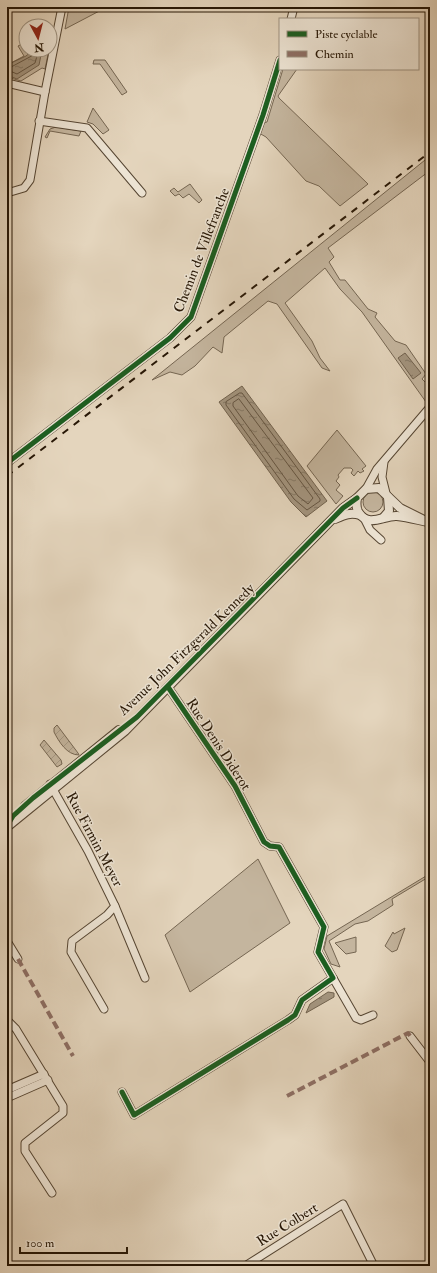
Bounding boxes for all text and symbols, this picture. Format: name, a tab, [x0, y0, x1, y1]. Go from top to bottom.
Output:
north arrow	[18, 18, 58, 58]
legend	[279, 18, 419, 70]
text: Piste cyclable	[315, 27, 377, 42]
text: N	[32, 40, 46, 55]
text: Chemin	[315, 47, 354, 62]
street label: Chemin de Villefranche	[170, 185, 233, 315]
street label: Avenue John Fitzgerald Kennedy	[114, 579, 259, 720]
street label: Rue Denis Diderot	[183, 695, 255, 794]
street label: Rue Firmin Meyer	[62, 789, 127, 891]
street label: Rue Colbert	[254, 1199, 321, 1250]
scale bar	[20, 1229, 127, 1255]
text: 100 m	[26, 1236, 55, 1251]

